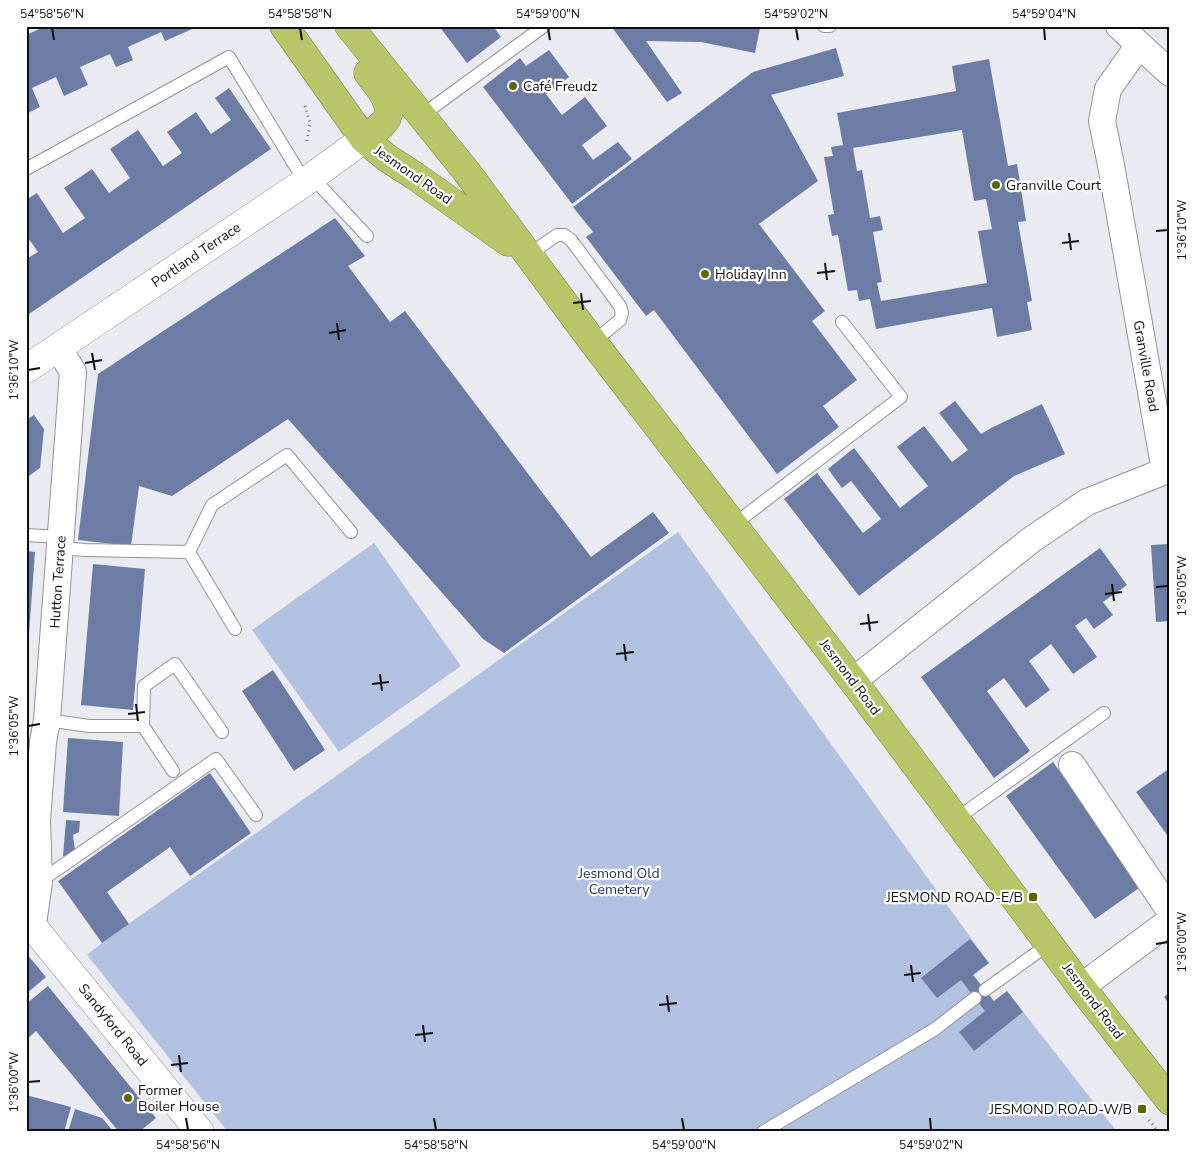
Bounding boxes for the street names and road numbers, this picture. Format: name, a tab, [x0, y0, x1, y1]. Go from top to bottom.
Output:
street label: Jesmond Road	[370, 141, 456, 209]
street label: Portland Terrace	[148, 218, 244, 292]
street label: Granville Road	[1129, 319, 1163, 413]
street label: Hutton Terrace	[45, 535, 71, 629]
street label: Jesmond Road	[814, 634, 885, 719]
street label: Jesmond Road	[1057, 958, 1128, 1043]
street label: Sandyford Road	[74, 980, 152, 1070]

